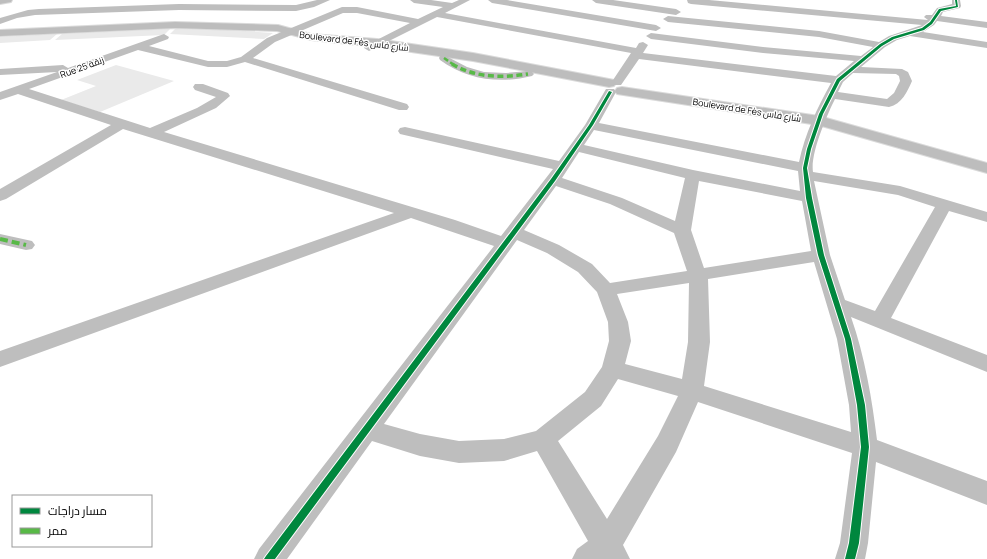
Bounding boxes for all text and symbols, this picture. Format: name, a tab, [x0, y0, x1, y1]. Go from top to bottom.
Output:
street label: Boulevard de Fès شارع فاس	[299, 28, 409, 54]
street label: Rue 25 زنقة	[58, 53, 106, 81]
street label: Boulevard de Fès شارع فاس	[692, 95, 802, 125]
legend	[12, 495, 152, 547]
text: مسار دراجات	[48, 502, 107, 519]
text: ممر	[47, 522, 67, 539]

